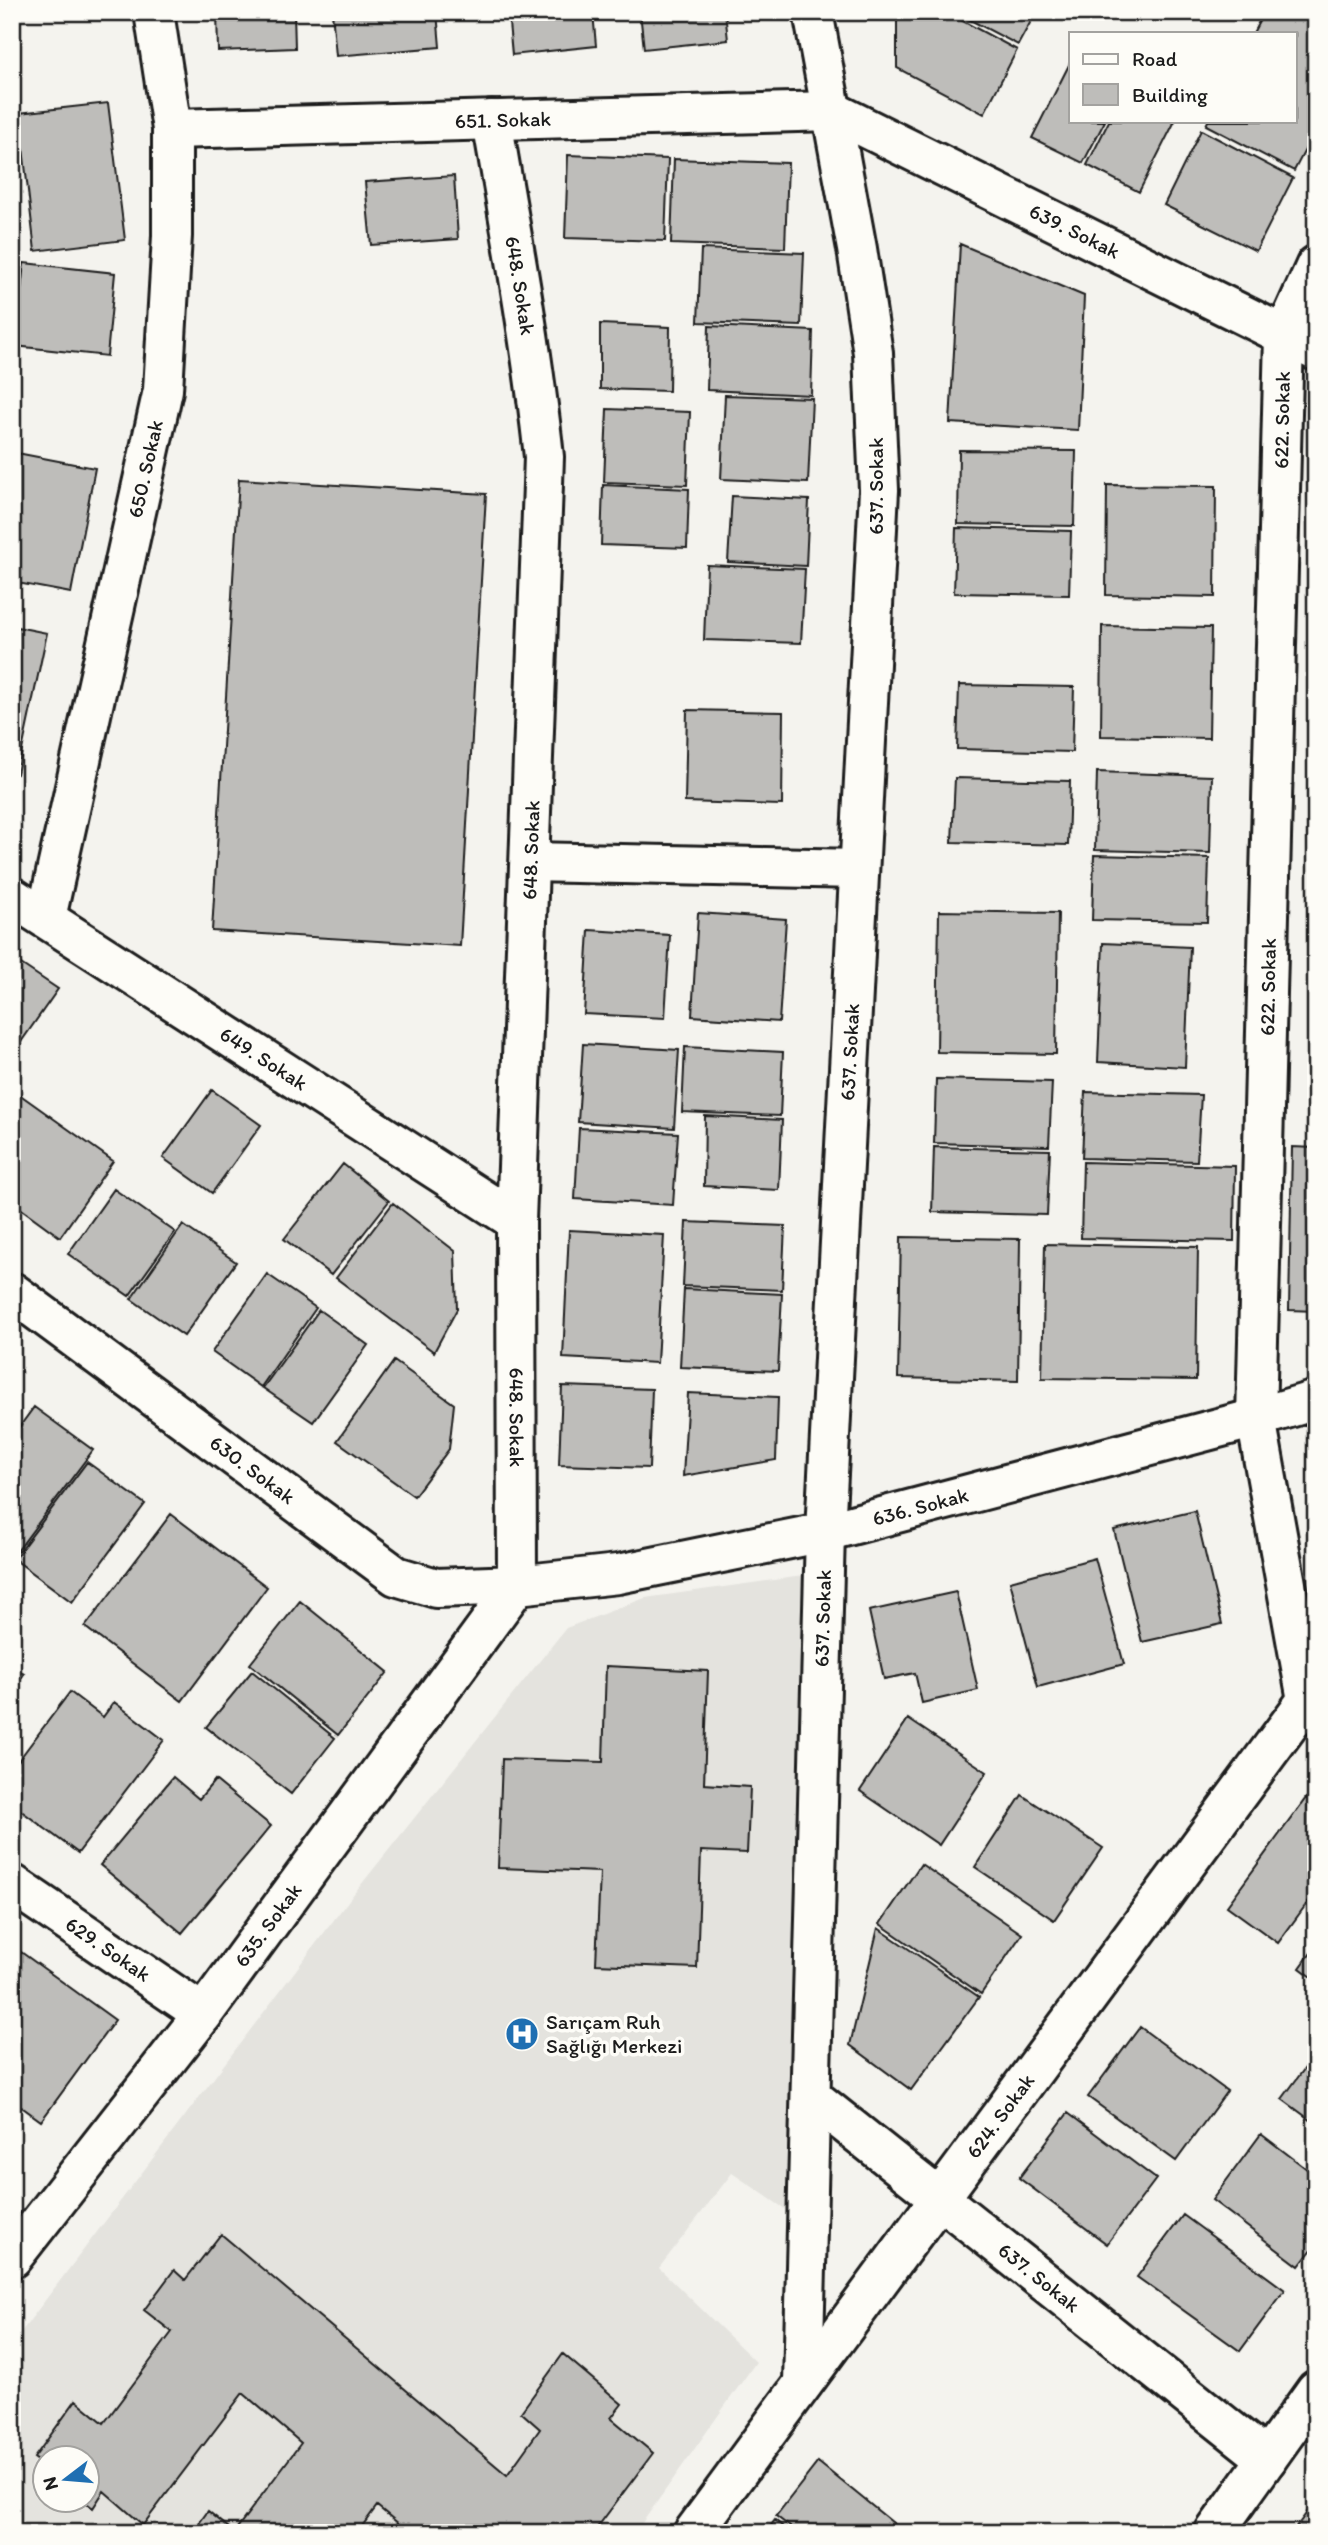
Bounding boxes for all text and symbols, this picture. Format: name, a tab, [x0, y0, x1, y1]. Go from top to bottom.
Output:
legend	[1069, 32, 1296, 122]
text: Road	[1132, 46, 1178, 71]
text: Building	[1132, 82, 1208, 107]
street label: 651. Sokak	[454, 106, 552, 133]
street label: 639. Sokak	[1025, 198, 1124, 264]
street label: 648. Sokak	[500, 234, 541, 337]
street label: 622. Sokak	[1268, 371, 1295, 469]
street label: 650. Sokak	[122, 417, 168, 520]
street label: 637. Sokak	[863, 437, 888, 535]
street label: 648. Sokak	[516, 800, 545, 900]
street label: 622. Sokak	[1254, 938, 1281, 1036]
street label: 637. Sokak	[834, 1002, 864, 1101]
street label: 649. Sokak	[215, 1021, 312, 1096]
street label: 648. Sokak	[504, 1368, 530, 1468]
street label: 630. Sokak	[205, 1430, 301, 1509]
street label: 636. Sokak	[870, 1482, 971, 1531]
street label: 637. Sokak	[809, 1569, 836, 1667]
street label: 635. Sokak	[229, 1878, 307, 1972]
street label: 629. Sokak	[61, 1911, 156, 1987]
place label: Sarıçam Ruh Sağlığı Merkezi	[546, 2009, 682, 2058]
hospital icon: Sarıçam Ruh Sağlığı Merkezi	[503, 2015, 541, 2053]
street label: 624. Sokak	[960, 2068, 1040, 2163]
street label: 637. Sokak	[993, 2237, 1085, 2317]
north arrow	[32, 2444, 102, 2514]
text: N	[37, 2474, 63, 2493]

